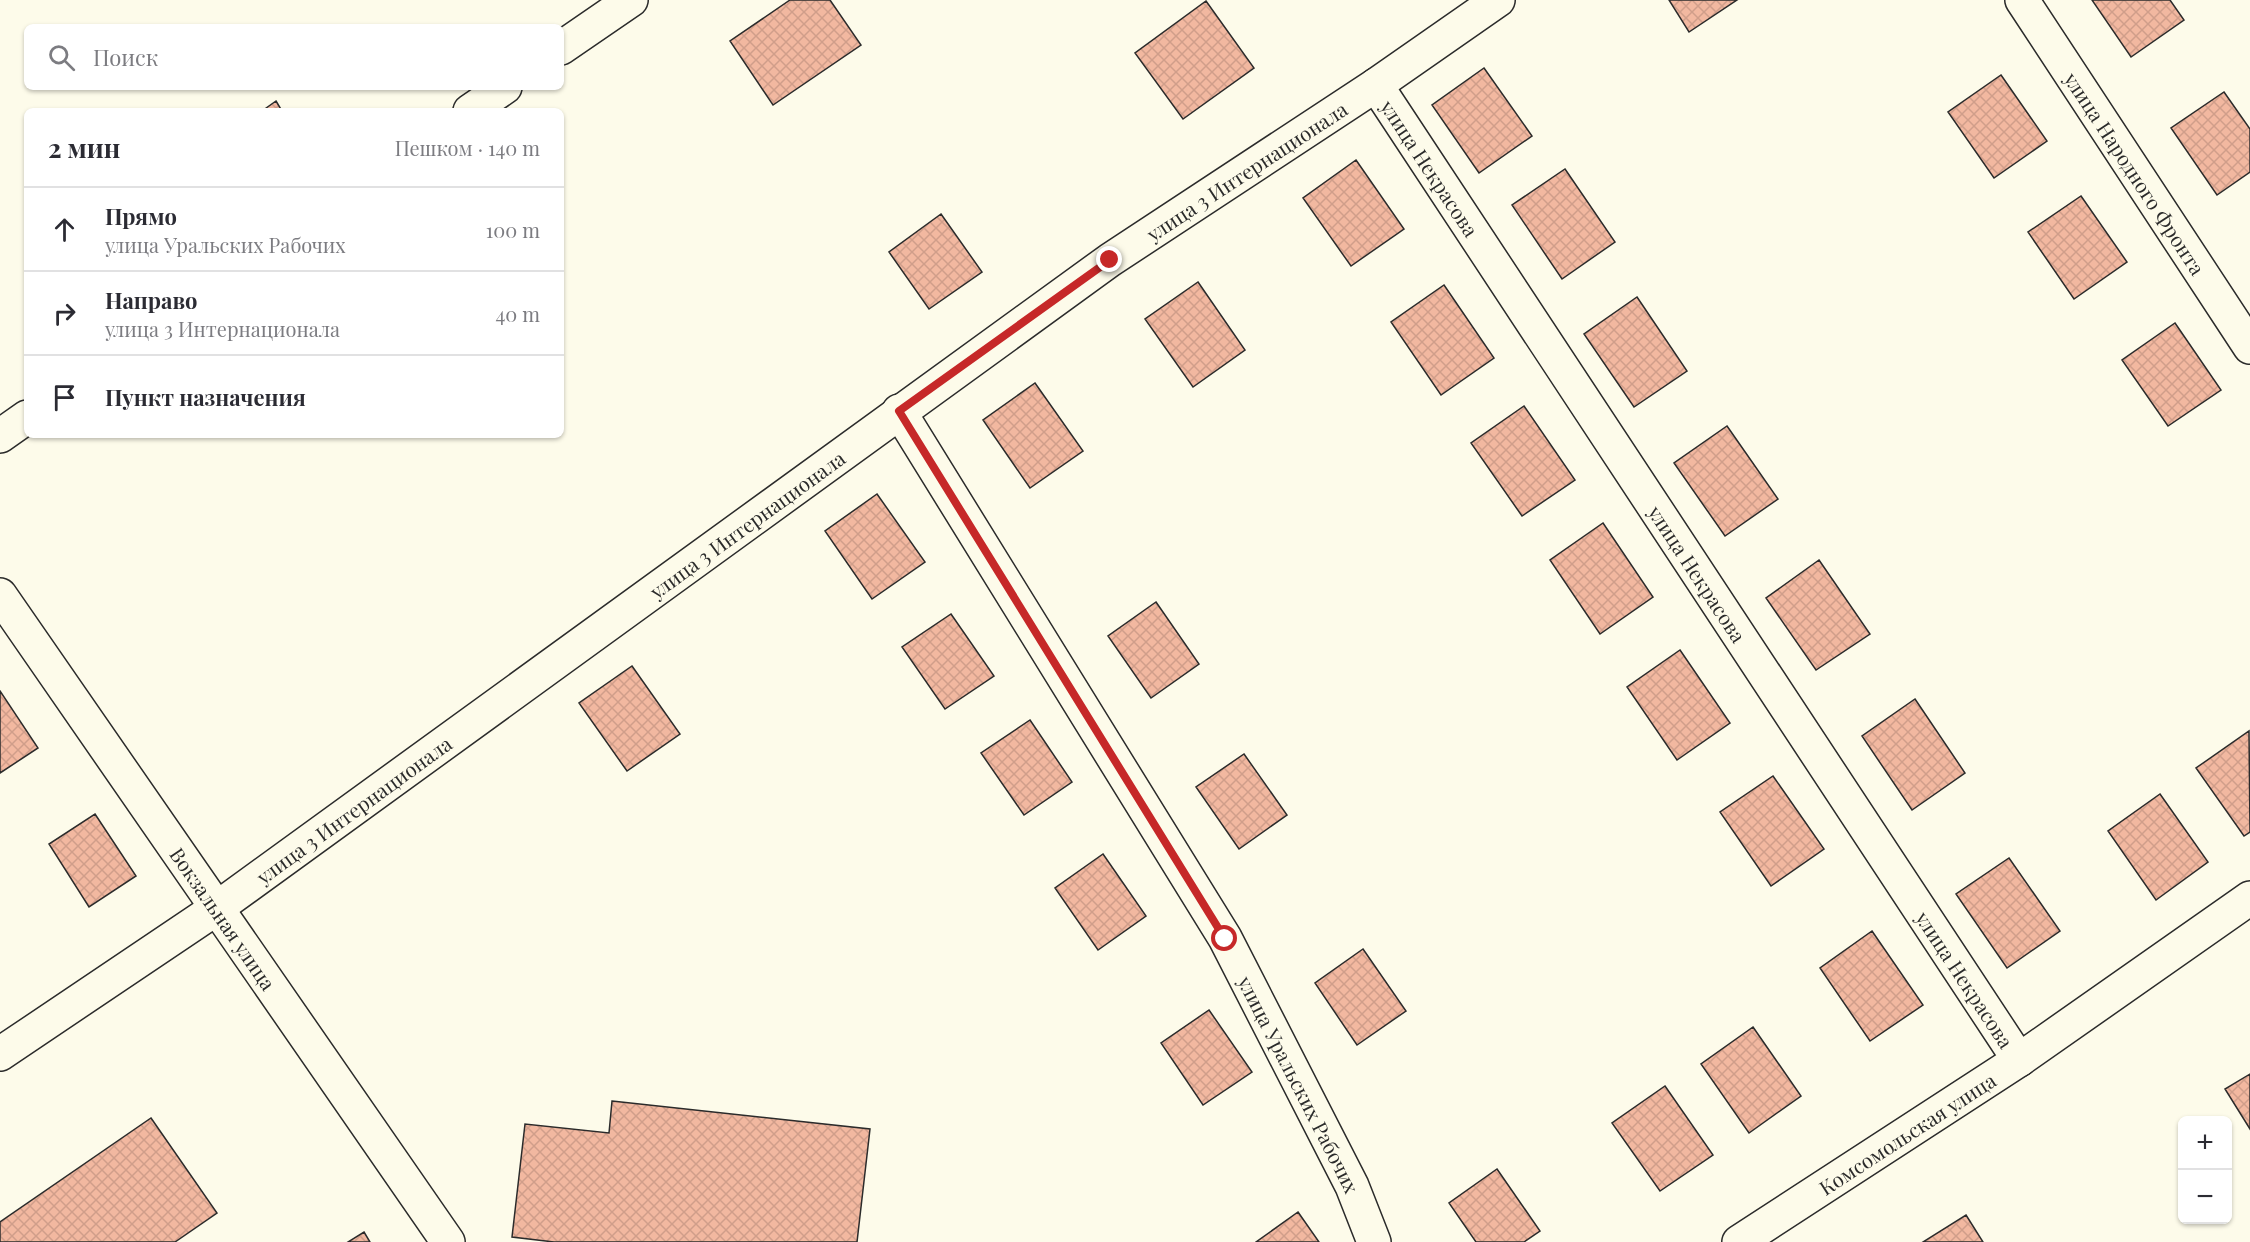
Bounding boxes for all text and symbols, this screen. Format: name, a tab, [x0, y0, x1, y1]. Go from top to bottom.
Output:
search box	[24, 24, 564, 90]
icon: search	[45, 41, 78, 74]
text: Поиск	[93, 42, 158, 72]
street label: улица Народного Фронта	[2059, 66, 2212, 280]
street label: улица Некрасова	[1375, 93, 1485, 241]
street label: улица 3 Интернационала	[1140, 94, 1352, 247]
text: 2 мин	[48, 130, 120, 165]
text: Пешком · 140 m	[395, 134, 540, 161]
text: Прямо	[105, 201, 177, 231]
icon: ahead	[48, 213, 81, 246]
text: 100 m	[486, 216, 540, 243]
text: улица Уральских Рабочих	[105, 231, 346, 258]
route end	[1096, 246, 1122, 272]
text: Направо	[105, 285, 198, 315]
icon: right	[48, 297, 81, 330]
text: 40 m	[495, 300, 540, 327]
text: улица 3 Интернационала	[105, 315, 340, 342]
icon: arrive	[48, 381, 81, 414]
text: Пункт назначения	[105, 382, 306, 412]
street label: улица 3 Интернационала	[643, 444, 850, 604]
street label: улица Некрасова	[1643, 499, 1753, 647]
street label: улица 3 Интернационала	[249, 729, 456, 890]
street label: Вокзальная улица	[165, 841, 283, 995]
street label: улица Некрасова	[1910, 905, 2021, 1053]
route start	[1211, 925, 1237, 951]
street label: улица Уральских Рабочих	[1233, 970, 1367, 1197]
street label: Комсомольская улица	[1813, 1066, 2000, 1200]
map controls	[2178, 1116, 2232, 1224]
button: +	[2178, 1116, 2232, 1170]
button: −	[2178, 1170, 2232, 1224]

